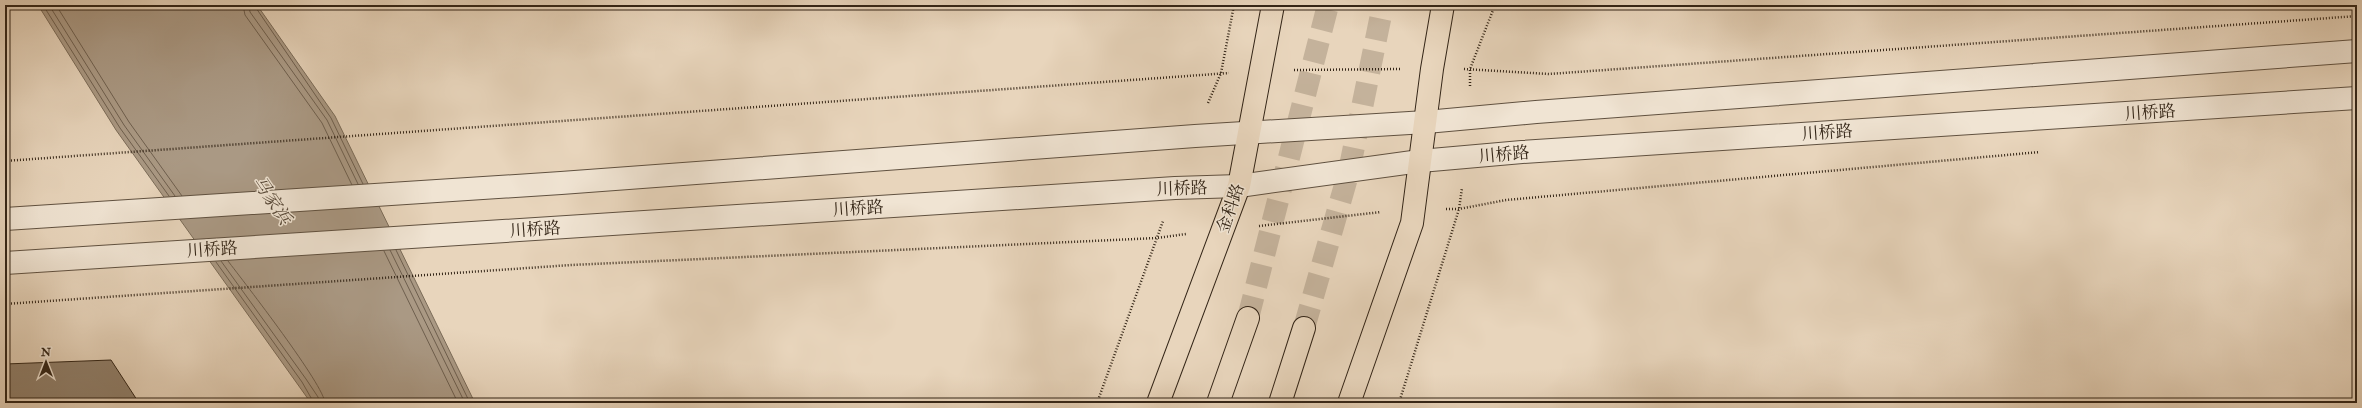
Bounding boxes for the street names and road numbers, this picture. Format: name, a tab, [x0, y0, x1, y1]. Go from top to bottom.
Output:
street label: 川桥路	[2124, 100, 2176, 125]
street label: 川桥路	[1801, 120, 1853, 145]
street label: 川桥路	[1478, 142, 1530, 167]
street label: 川桥路	[1156, 177, 1208, 200]
street label: 金科路	[1212, 181, 1249, 236]
street label: 川桥路	[832, 196, 884, 221]
street label: 川桥路	[509, 217, 561, 242]
street label: 川桥路	[186, 237, 238, 262]

